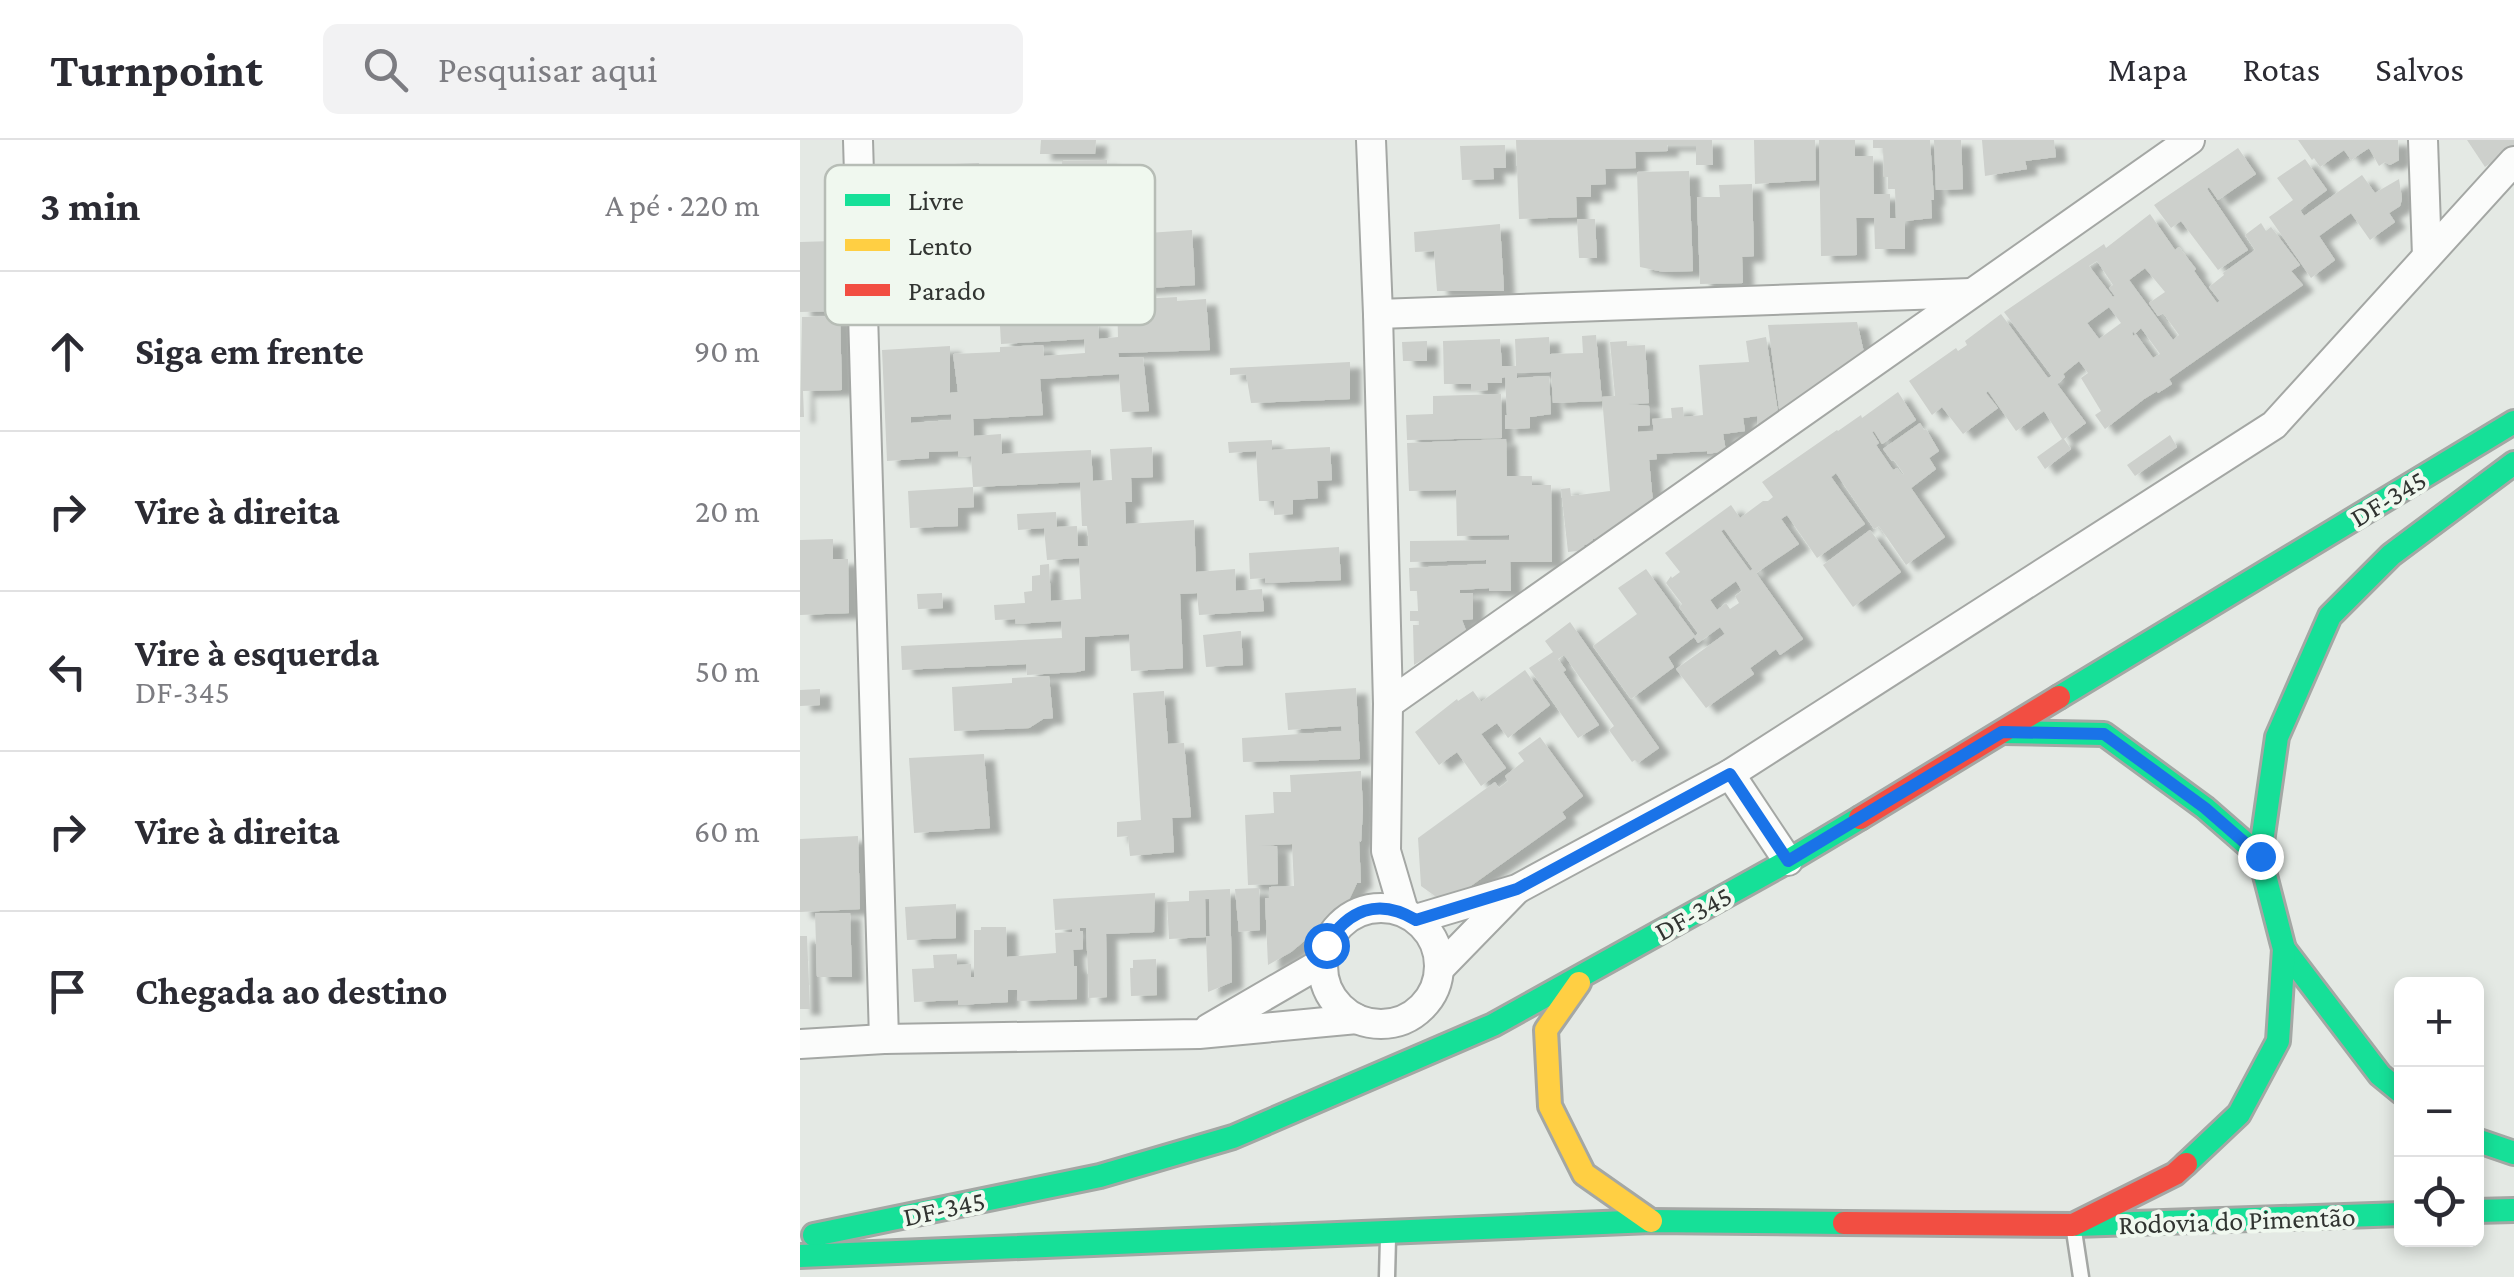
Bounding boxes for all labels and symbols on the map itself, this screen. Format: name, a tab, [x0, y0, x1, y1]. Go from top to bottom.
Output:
legend	[825, 165, 1155, 325]
text: Livre	[908, 185, 964, 216]
text: Lento	[908, 230, 972, 261]
text: Parado	[908, 275, 986, 306]
street label: DF-345	[2345, 464, 2432, 533]
route end	[2238, 834, 2284, 880]
street label: DF-345	[1649, 880, 1737, 947]
route start	[1304, 923, 1350, 969]
street label: DF-345	[900, 1185, 988, 1232]
street label: Rodovia do Pimentão	[2118, 1201, 2356, 1240]

